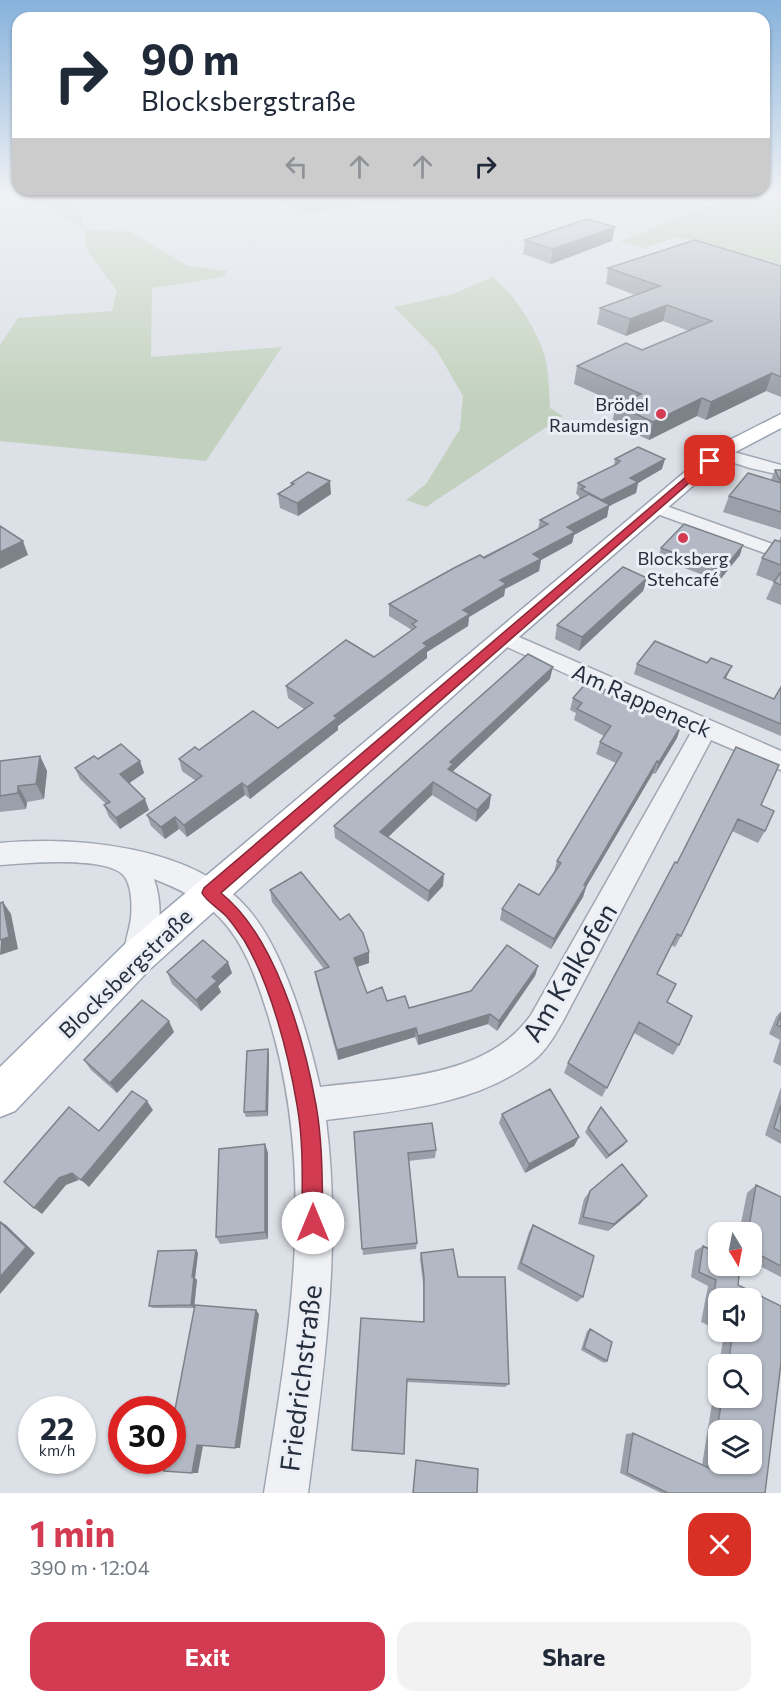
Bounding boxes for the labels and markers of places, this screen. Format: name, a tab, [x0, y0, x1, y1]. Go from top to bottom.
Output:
place label: Brödel Raumdesign	[549, 393, 649, 436]
marker: Brödel Raumdesign	[654, 407, 668, 421]
pin	[684, 435, 735, 486]
marker: Blocksberg Stehcafé	[676, 531, 690, 545]
place label: Blocksberg Stehcafé	[638, 547, 729, 590]

